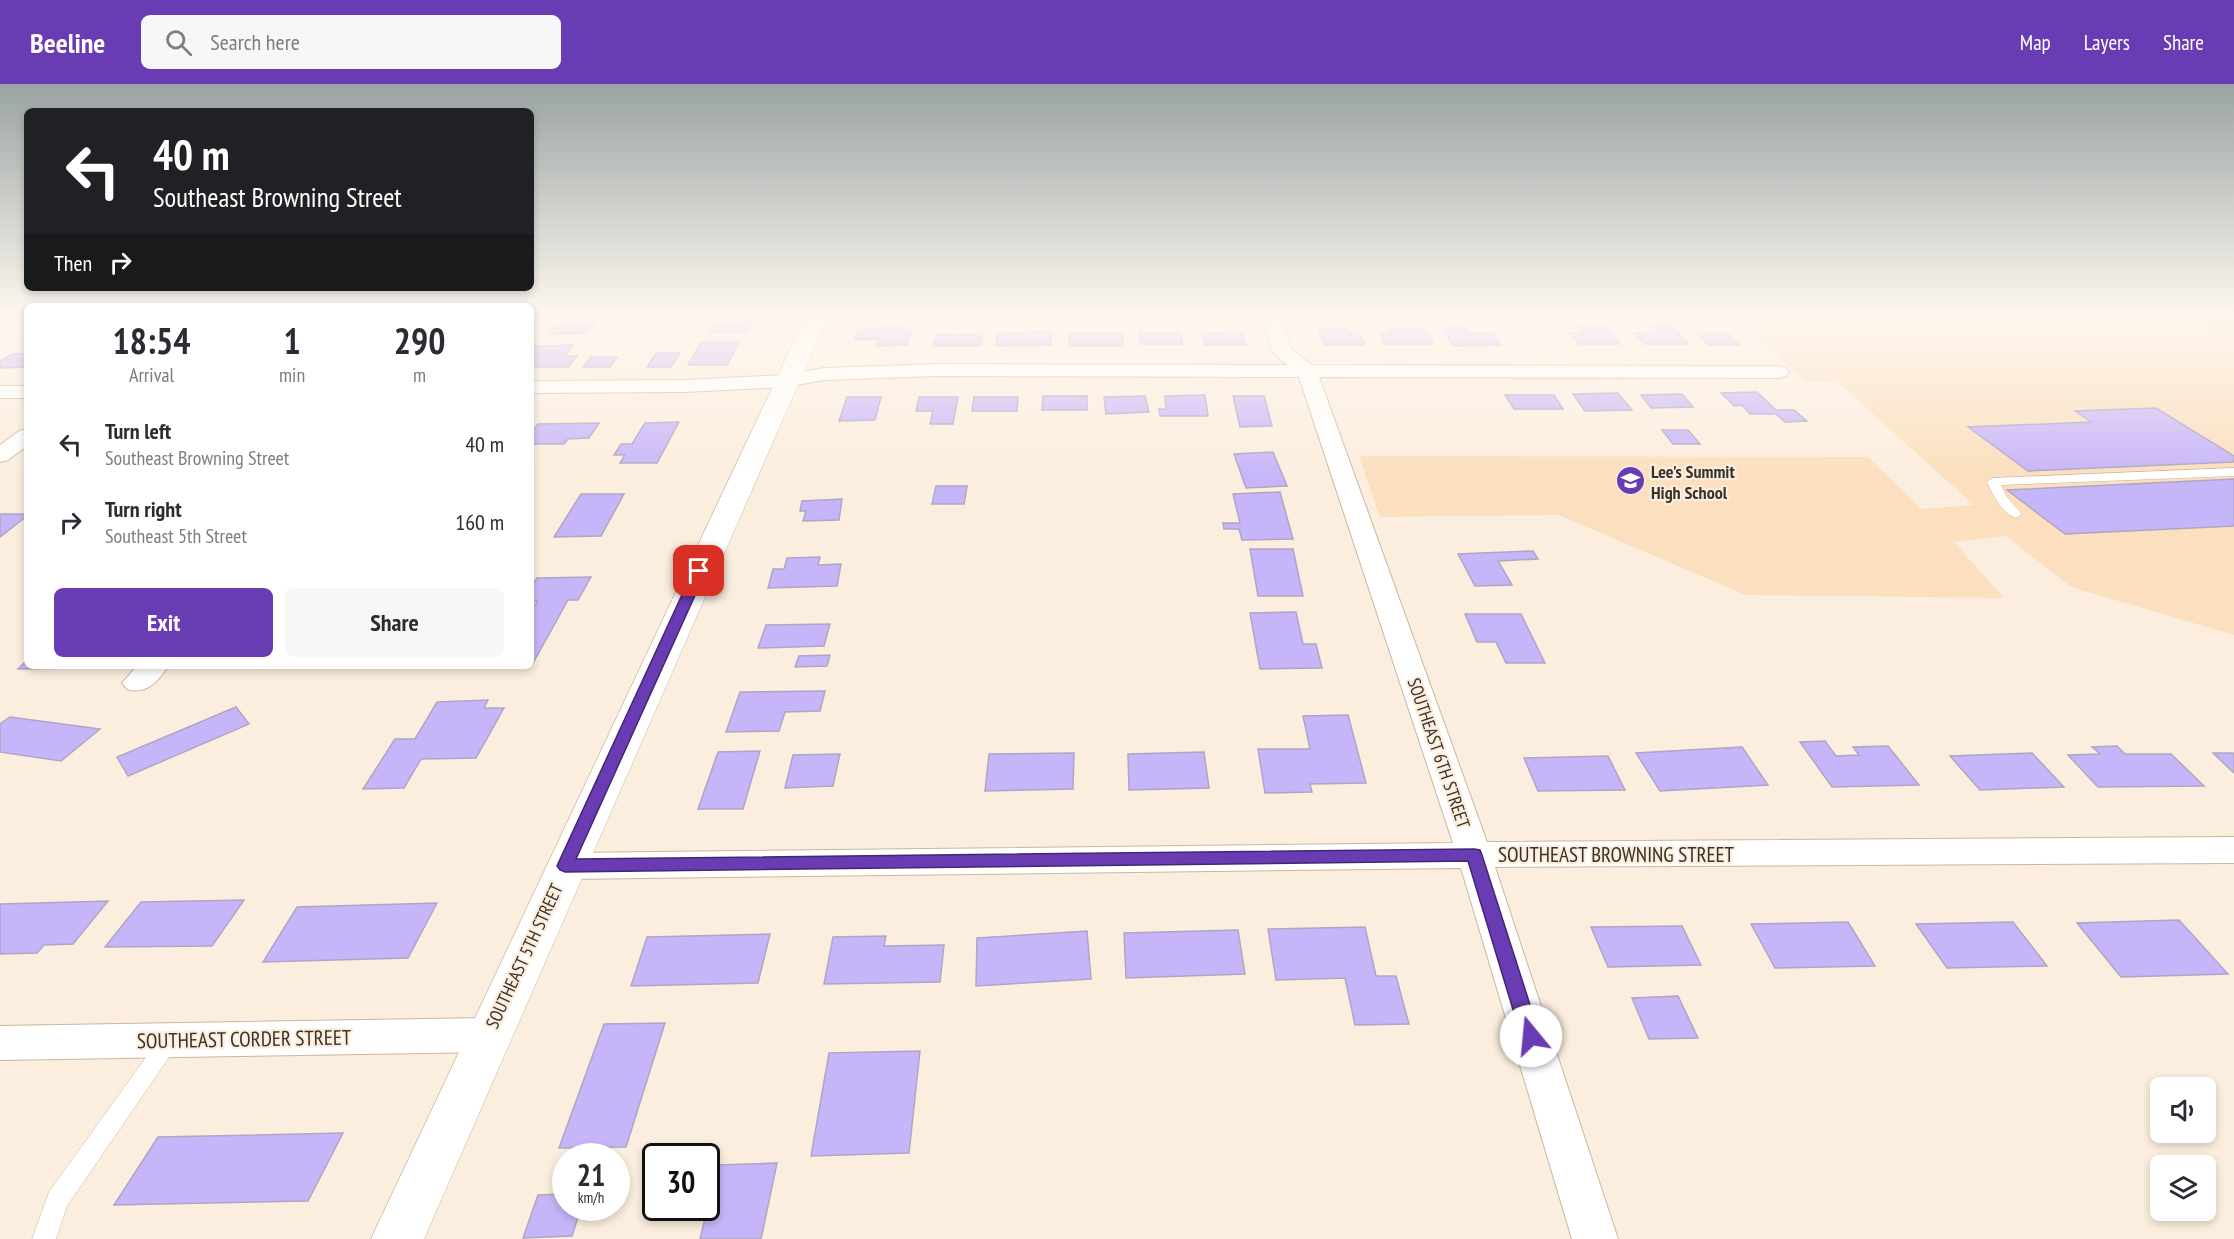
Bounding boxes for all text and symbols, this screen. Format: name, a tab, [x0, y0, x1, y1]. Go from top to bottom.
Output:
search box	[141, 15, 561, 69]
text: Beeline	[30, 24, 105, 61]
icon: search	[162, 26, 195, 59]
text: Search here	[210, 28, 300, 56]
text: Map	[2020, 29, 2051, 56]
text: Layers	[2084, 29, 2130, 56]
text: Share	[2163, 29, 2204, 56]
text: 40 m	[153, 127, 230, 182]
icon: left	[54, 132, 132, 210]
text: Southeast Browning Street	[153, 180, 402, 214]
icon: right	[104, 246, 137, 279]
text: Then	[54, 249, 92, 277]
text: 18:54	[113, 317, 190, 364]
text: 1	[283, 317, 301, 364]
text: 290	[394, 317, 445, 364]
text: Arrival	[129, 362, 174, 388]
text: min	[279, 362, 305, 388]
text: m	[413, 362, 426, 388]
text: Turn left	[105, 417, 171, 445]
icon: left	[54, 428, 87, 461]
text: 40 m	[465, 430, 504, 458]
text: Southeast Browning Street	[105, 445, 289, 471]
place label: Lee's Summit High School	[1651, 460, 1735, 504]
school or university icon: Lee's Summit High School	[1614, 465, 1646, 497]
text: Turn right	[105, 495, 182, 523]
icon: right	[54, 506, 87, 539]
text: 160 m	[455, 508, 504, 536]
text: Southeast 5th Street	[105, 523, 247, 549]
pin	[673, 545, 724, 596]
icon: arrive	[682, 554, 715, 587]
button: Exit	[54, 588, 273, 657]
button: Share	[285, 588, 504, 657]
street label: SOUTHEAST 6TH STREET	[1403, 675, 1475, 831]
street label: SOUTHEAST BROWNING STREET	[1498, 841, 1735, 868]
street label: SOUTHEAST 5TH STREET	[480, 880, 568, 1032]
position arrow	[1499, 1004, 1563, 1068]
street label: SOUTHEAST CORDER STREET	[137, 1024, 352, 1054]
map controls	[2150, 1077, 2216, 1221]
button: sound	[2150, 1077, 2216, 1143]
speed limit sign: 30	[642, 1143, 720, 1221]
text: 21	[577, 1155, 605, 1194]
button: layers	[2150, 1155, 2216, 1221]
text: km/h	[578, 1188, 604, 1207]

